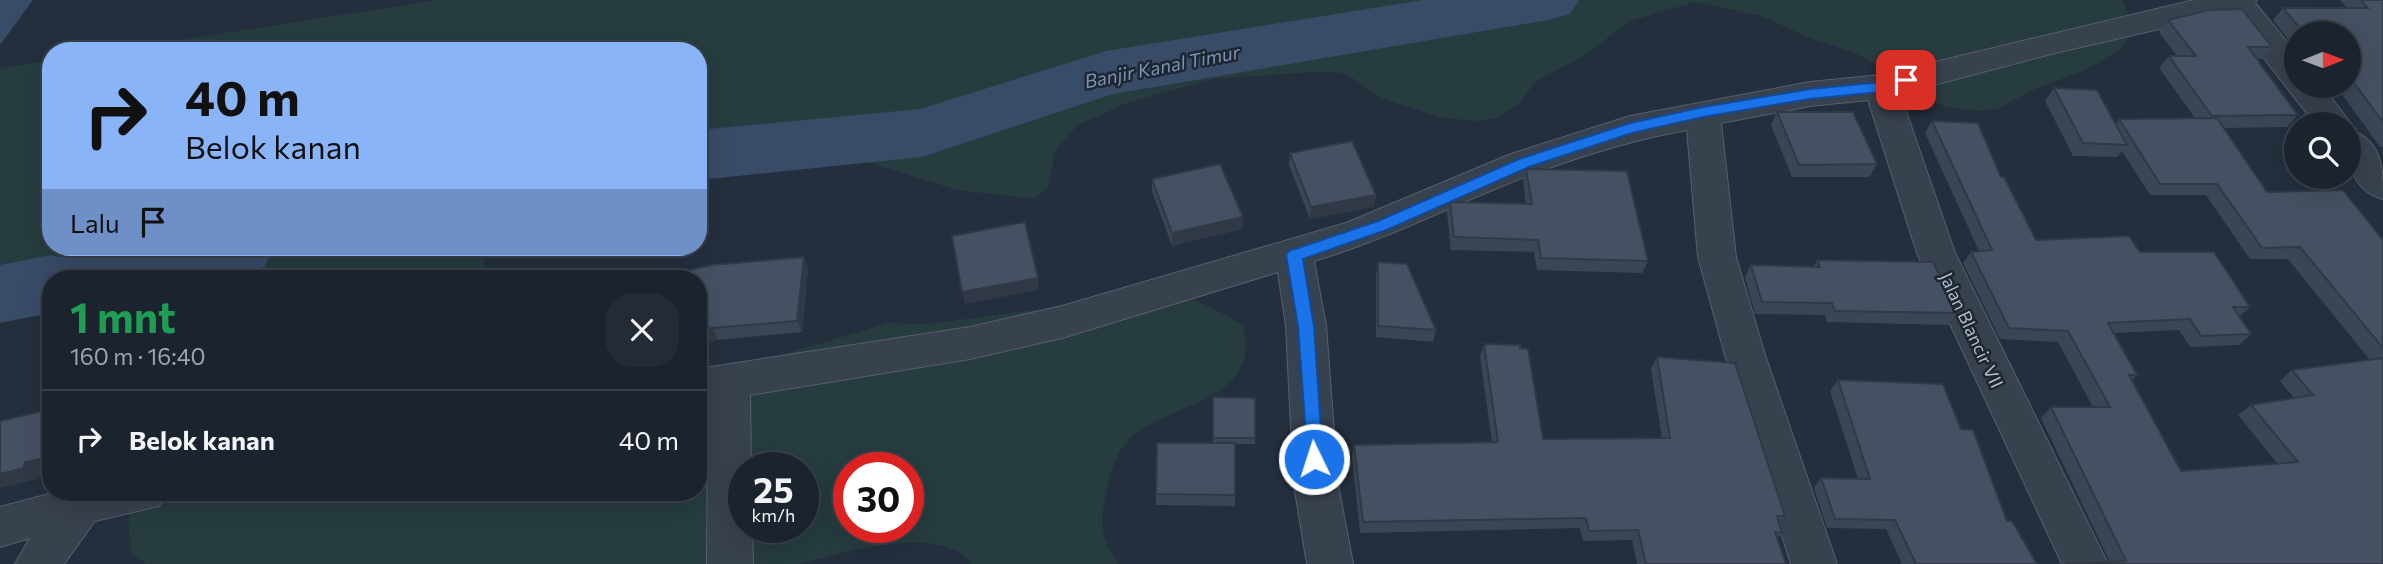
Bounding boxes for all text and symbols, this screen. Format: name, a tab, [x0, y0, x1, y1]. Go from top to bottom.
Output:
north arrow	[2284, 21, 2361, 98]
map controls	[2284, 21, 2361, 189]
water label: Banjir Kanal Timur	[1082, 39, 1243, 92]
pin	[1876, 50, 1936, 110]
icon: arrive	[1887, 61, 1925, 99]
text: 40 m	[185, 66, 300, 126]
icon: right	[70, 70, 161, 161]
button: search	[2284, 112, 2361, 189]
text: Belok kanan	[185, 126, 361, 166]
icon: arrive	[134, 203, 172, 241]
text: Lalu	[70, 207, 120, 238]
street label: Jalan Blancir VII	[1936, 269, 2008, 391]
text: 1 mnt	[70, 290, 176, 342]
button: close	[605, 293, 679, 367]
text: 160 m · 16:40	[70, 342, 206, 370]
icon: right	[70, 420, 108, 458]
position arrow	[1277, 422, 1351, 496]
text: Belok kanan	[129, 424, 275, 455]
text: 40 m	[619, 424, 679, 455]
speed limit sign: 30	[833, 452, 924, 543]
text: 25	[753, 467, 794, 510]
text: km/h	[752, 504, 795, 526]

